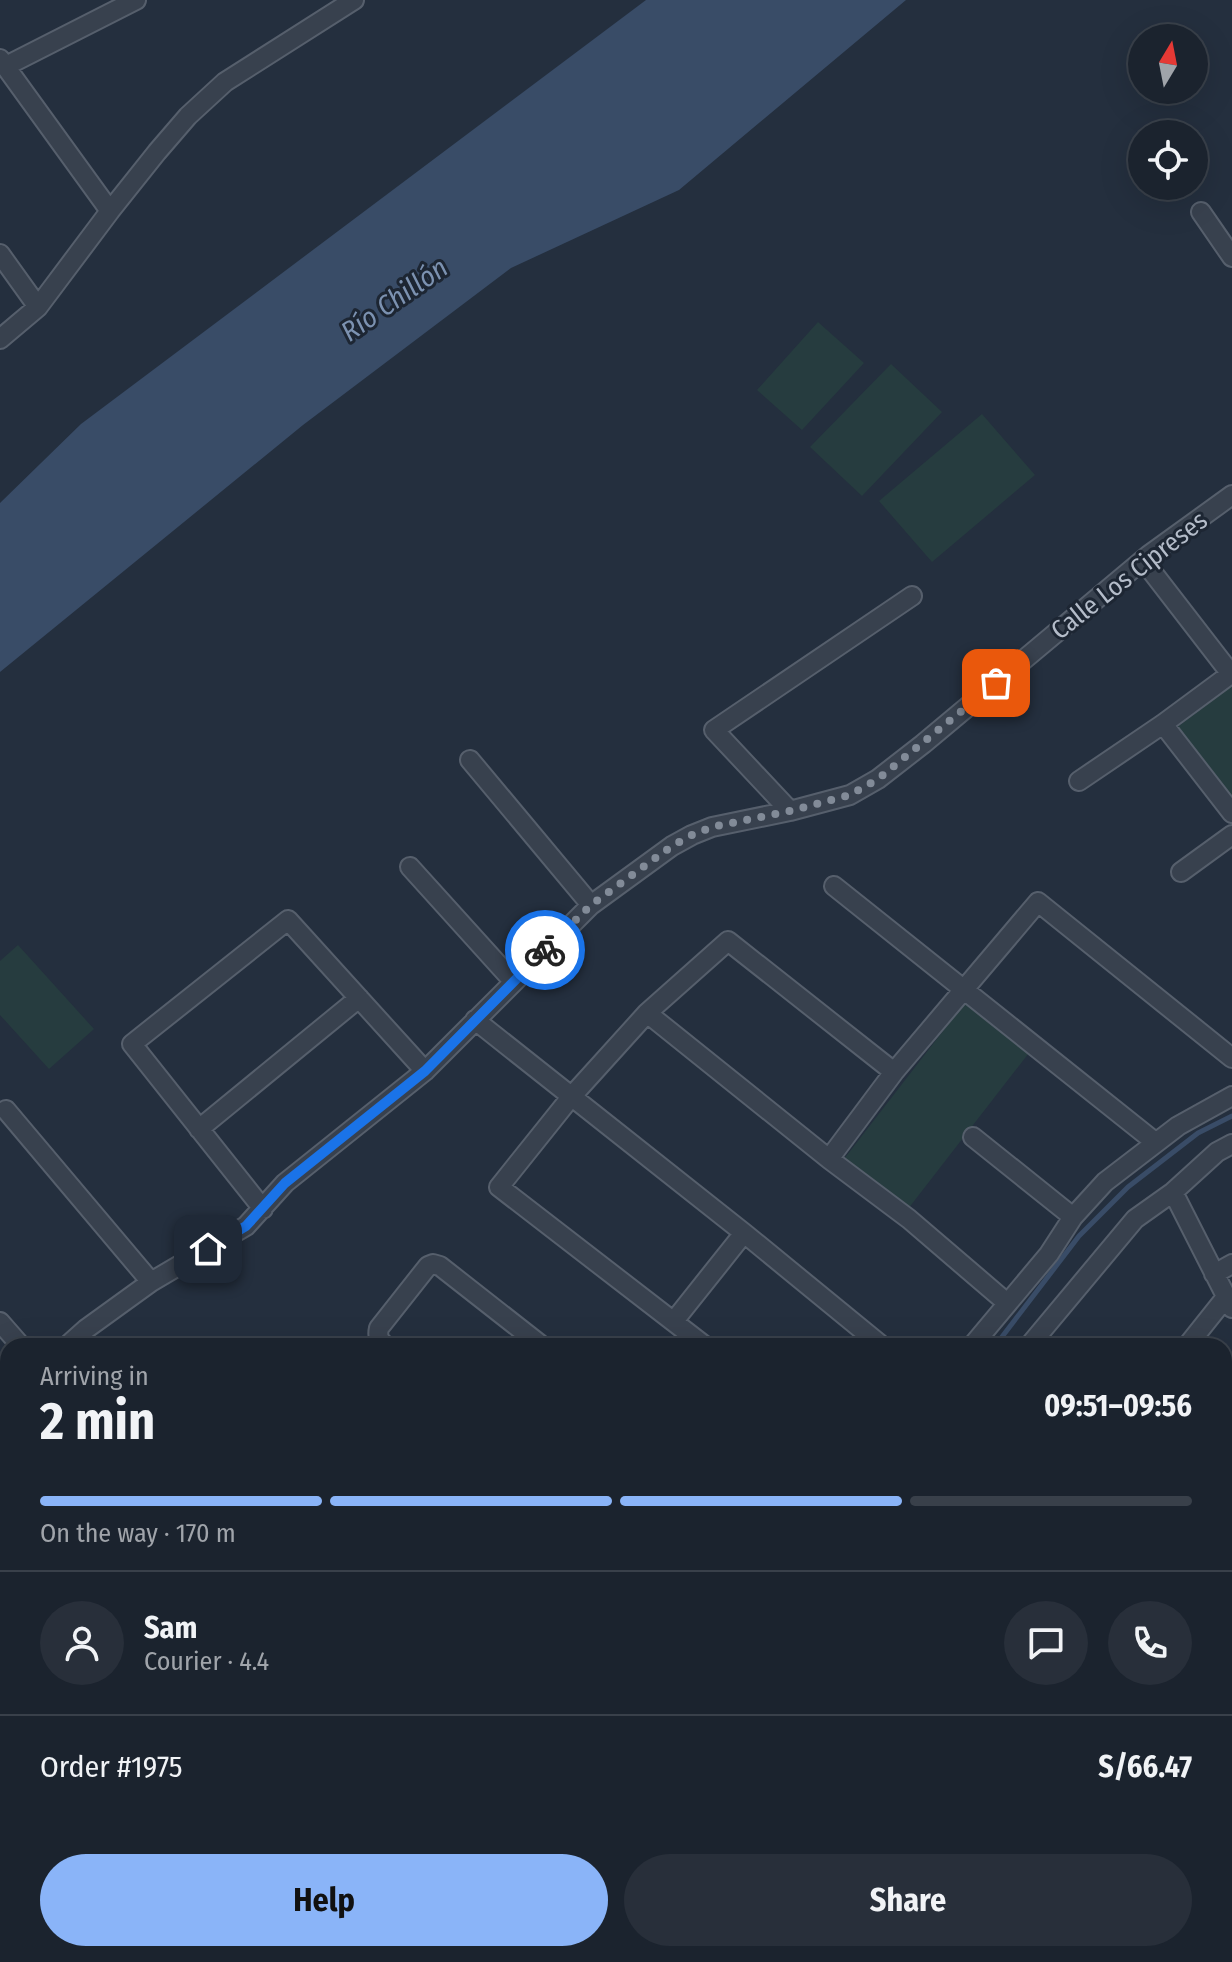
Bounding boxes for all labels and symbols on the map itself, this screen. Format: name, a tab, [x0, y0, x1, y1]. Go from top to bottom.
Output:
north arrow	[1128, 24, 1208, 104]
water label: Río Chillón	[335, 251, 454, 348]
street label: Calle Los Cipreses	[1045, 505, 1214, 646]
pin	[962, 649, 1030, 717]
courier	[505, 910, 585, 990]
pin	[174, 1215, 242, 1283]

